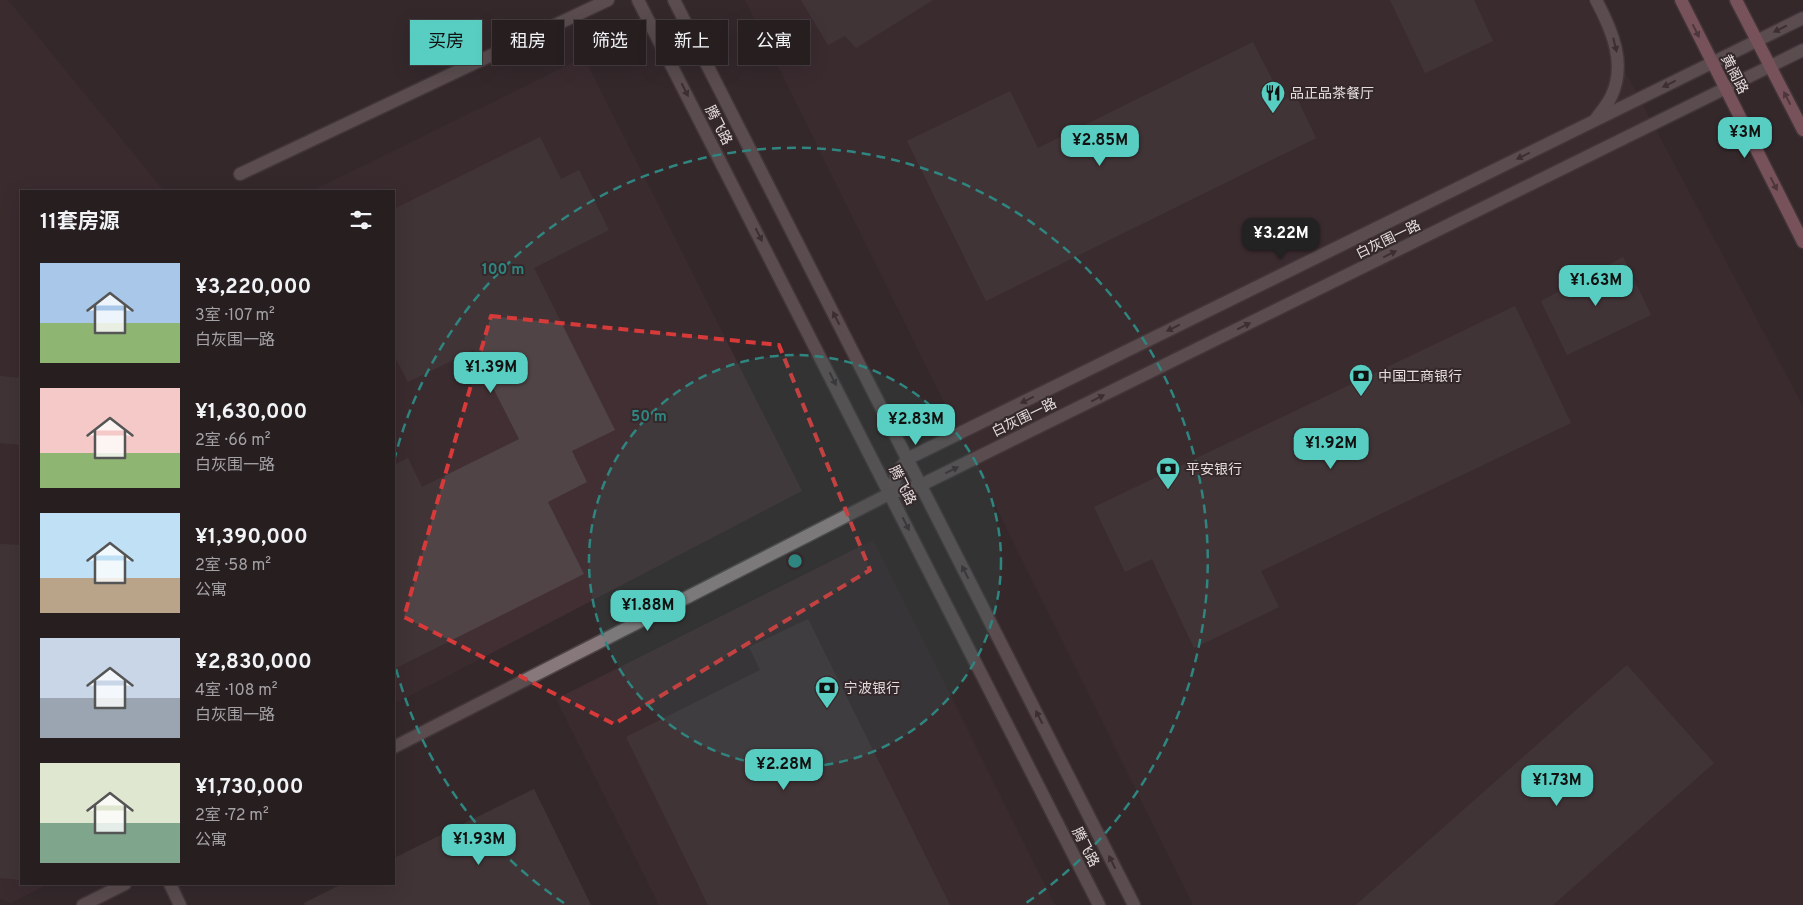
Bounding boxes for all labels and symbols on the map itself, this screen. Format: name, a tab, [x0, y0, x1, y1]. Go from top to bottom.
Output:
one-way arrow	[1692, 24, 1700, 38]
one-way arrow	[1773, 26, 1787, 34]
one-way arrow	[1611, 37, 1619, 52]
street label: 黄阁路	[1717, 52, 1751, 97]
restaurant icon: 品正品茶餐厅	[1260, 80, 1286, 114]
one-way arrow	[1661, 80, 1676, 88]
one-way arrow	[681, 83, 689, 97]
place label: 品正品茶餐厅	[1290, 86, 1374, 103]
one-way arrow	[1783, 91, 1791, 105]
street label: 腾飞路	[701, 103, 735, 148]
pin: ¥3M	[1721, 116, 1769, 159]
pin: ¥2.85M	[1059, 124, 1141, 167]
one-way arrow	[1516, 152, 1530, 160]
one-way arrow	[1770, 177, 1778, 191]
street label: 白灰围一路	[1353, 217, 1424, 263]
pin: ¥3.22M	[1240, 218, 1322, 260]
one-way arrow	[755, 228, 763, 242]
one-way arrow	[1382, 250, 1397, 259]
text: 100 m	[482, 261, 524, 280]
pin: ¥1.63M	[1555, 264, 1637, 307]
one-way arrow	[832, 311, 840, 325]
one-way arrow	[1237, 322, 1251, 330]
one-way arrow	[1166, 324, 1180, 332]
pin: ¥1.39M	[450, 352, 532, 394]
bank icon: 中国工商银行	[1348, 363, 1374, 397]
place label: 中国工商银行	[1378, 369, 1462, 386]
one-way arrow	[829, 372, 837, 387]
one-way arrow	[1091, 394, 1105, 402]
street label: 白灰围一路	[989, 395, 1060, 441]
one-way arrow	[1020, 396, 1034, 404]
pin: ¥2.83M	[875, 404, 957, 446]
text: 50 m	[631, 408, 667, 427]
pin: ¥1.92M	[1290, 428, 1372, 470]
bank icon: 平安银行	[1155, 456, 1181, 490]
place label: 平安银行	[1186, 462, 1242, 479]
street label: 腾飞路	[885, 463, 919, 508]
one-way arrow	[945, 466, 959, 474]
one-way arrow	[902, 517, 910, 531]
centre of rings	[786, 552, 804, 570]
one-way arrow	[961, 565, 969, 579]
pin: ¥1.88M	[607, 590, 689, 632]
bank icon: 宁波银行	[814, 675, 840, 709]
place label: 宁波银行	[844, 680, 900, 698]
one-way arrow	[1035, 710, 1043, 724]
pin: ¥2.28M	[743, 748, 825, 791]
pin: ¥1.73M	[1516, 764, 1598, 807]
pin: ¥1.93M	[438, 824, 520, 866]
street label: 腾飞路	[1068, 825, 1102, 870]
one-way arrow	[1108, 854, 1116, 869]

